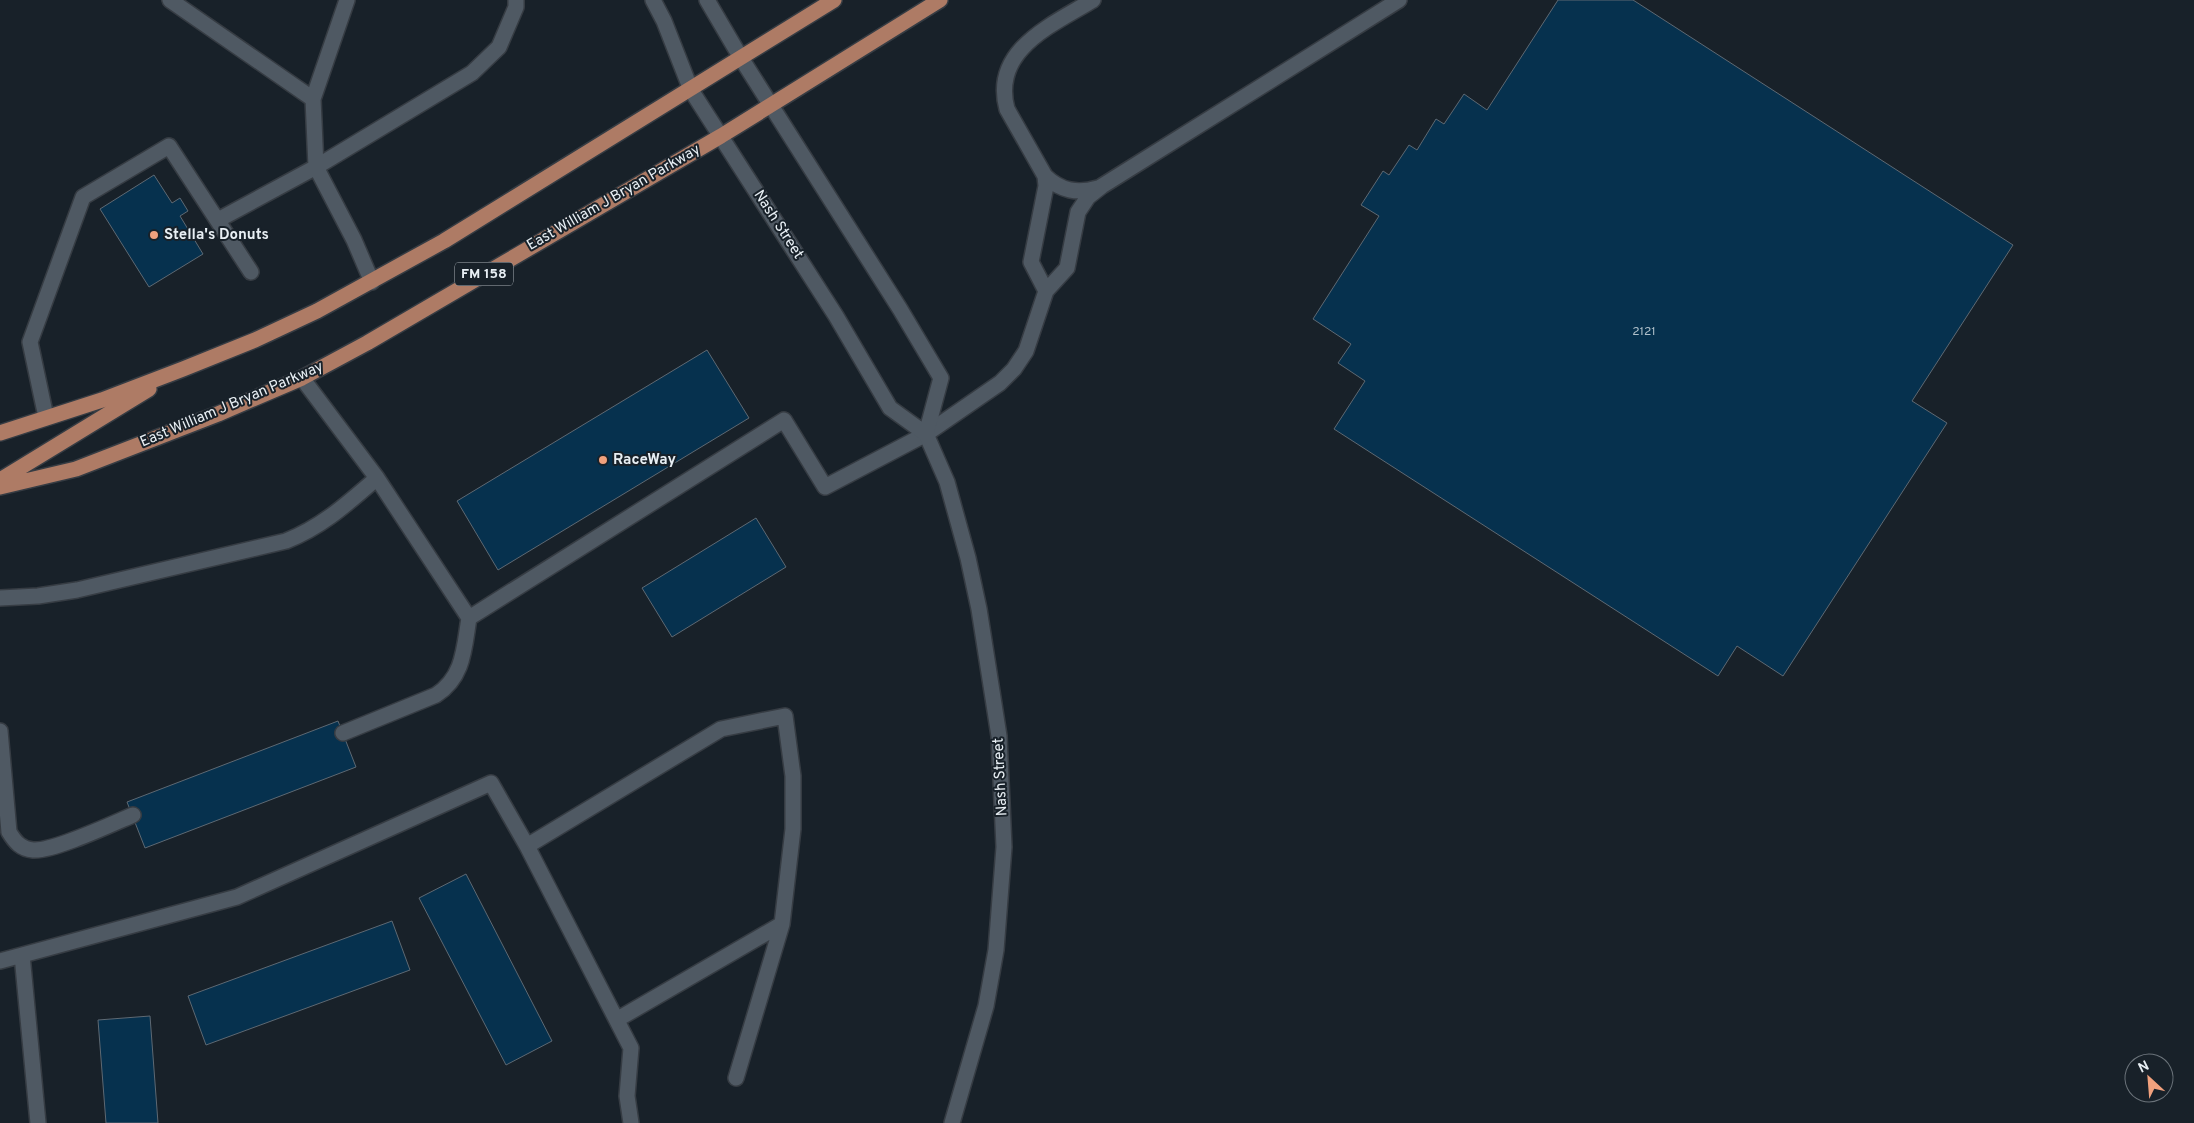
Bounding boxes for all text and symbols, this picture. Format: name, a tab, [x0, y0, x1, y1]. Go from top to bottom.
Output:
street label: East William J Bryan Parkway	[524, 140, 704, 256]
street label: Nash Street	[749, 187, 807, 263]
place label: Stella's Donuts	[164, 226, 269, 245]
marker: Stella's Donuts	[148, 229, 160, 241]
road number: FM 158	[455, 262, 513, 286]
house number: 2121	[1632, 324, 1656, 340]
street label: East William J Bryan Parkway	[137, 358, 327, 452]
place label: RaceWay	[613, 451, 676, 470]
marker: RaceWay	[597, 454, 609, 466]
street label: Nash Street	[989, 737, 1013, 817]
north arrow	[2124, 1053, 2174, 1103]
text: N	[2136, 1058, 2152, 1078]

